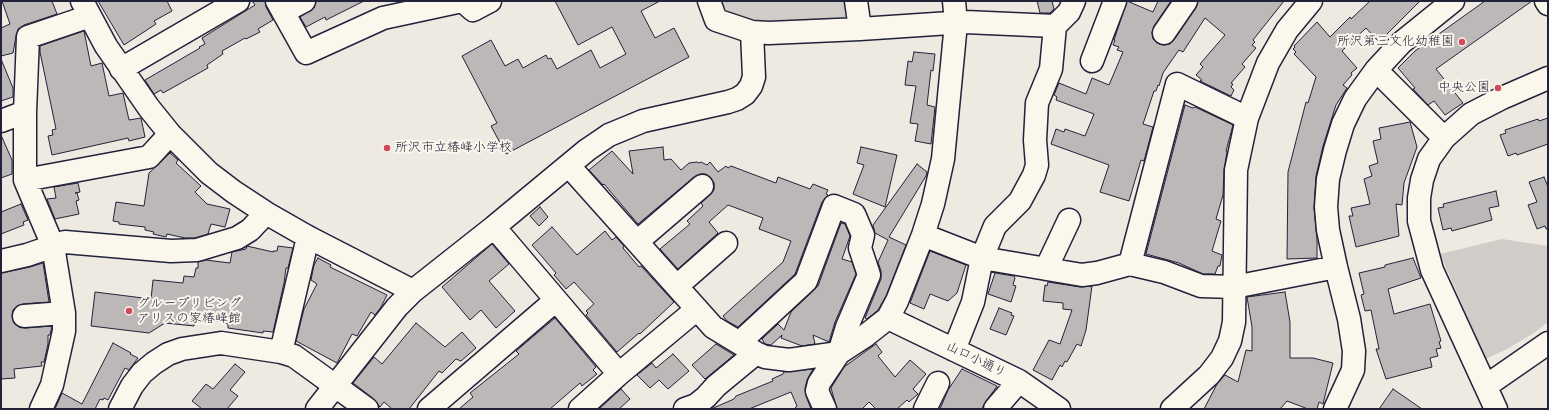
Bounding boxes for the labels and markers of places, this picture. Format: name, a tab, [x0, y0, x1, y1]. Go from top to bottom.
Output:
place label: 所沢第三文化幼稚園	[1337, 34, 1454, 50]
marker: 所沢第三文化幼稚園	[1457, 37, 1467, 47]
place label: 中央公園	[1438, 80, 1490, 96]
marker: 中央公園	[1493, 83, 1503, 93]
place label: 所沢市立椿峰小学校	[395, 140, 512, 156]
marker: 所沢市立椿峰小学校	[382, 143, 392, 153]
place label: グループリビング アリスの家椿峰館	[137, 296, 242, 327]
marker: グループリビング アリスの家椿峰館	[124, 306, 134, 316]

